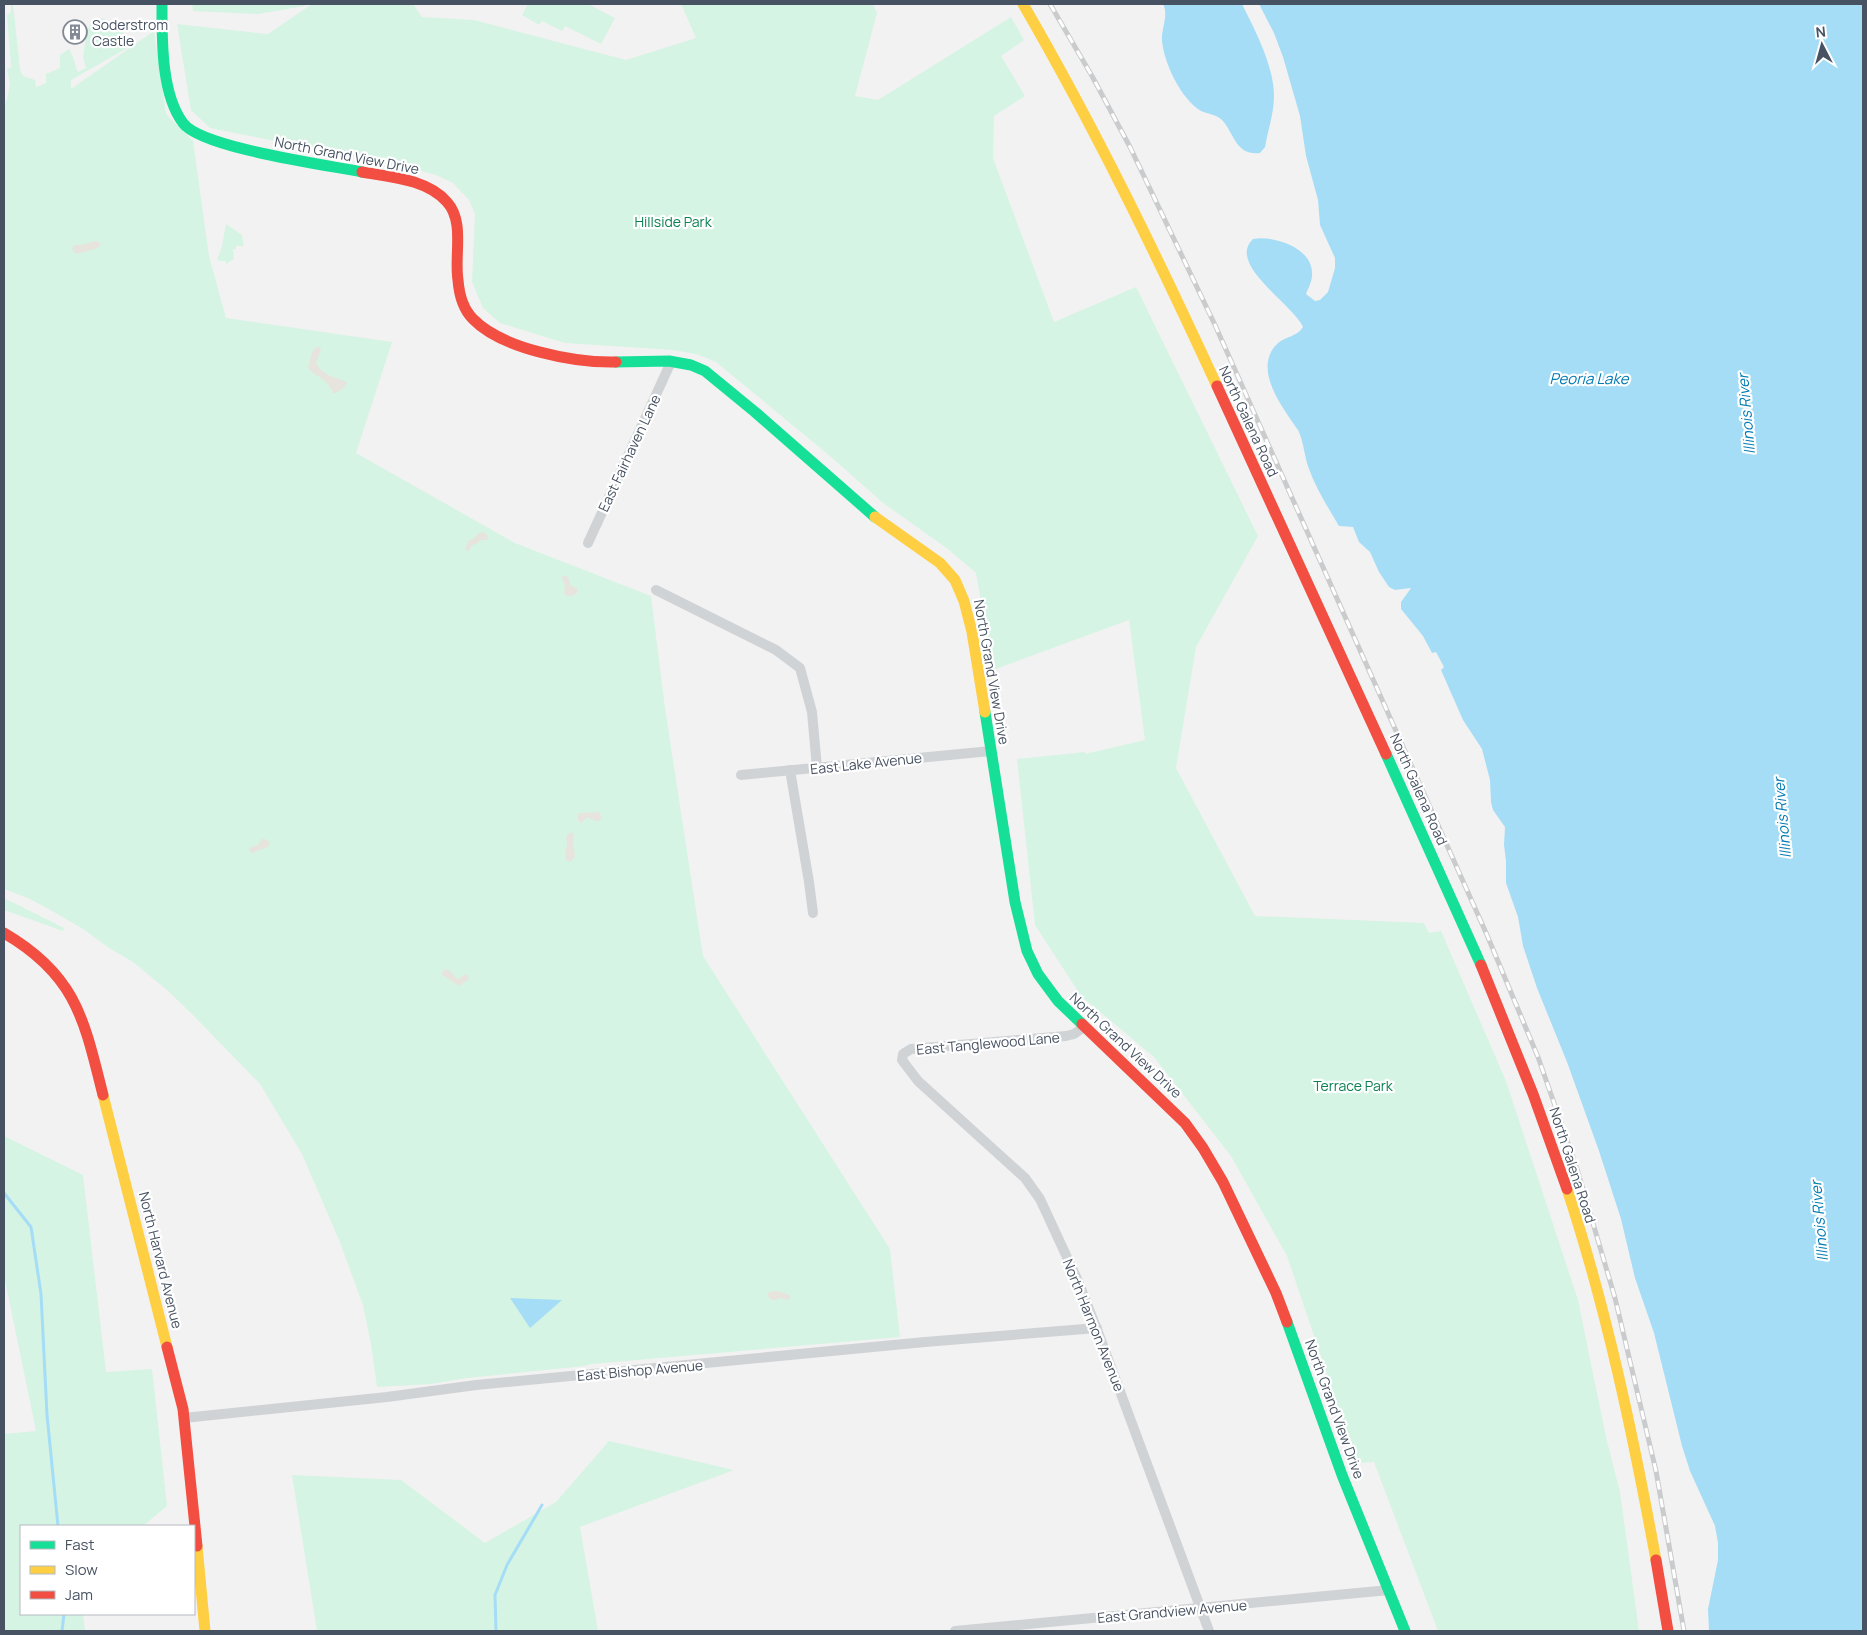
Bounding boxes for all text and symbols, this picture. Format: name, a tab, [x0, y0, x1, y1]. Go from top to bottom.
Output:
place label: Soderstrom Castle	[92, 15, 168, 50]
building icon: Soderstrom Castle	[62, 19, 88, 45]
north arrow	[1797, 20, 1847, 70]
text: N	[1815, 22, 1827, 42]
street label: North Grand View Drive	[273, 132, 421, 178]
park label: Hillside Park	[634, 212, 713, 231]
street label: North Galena Road	[1215, 362, 1283, 480]
water label: Peoria Lake	[1550, 368, 1630, 389]
water label: Illinois River	[1732, 370, 1760, 455]
street label: East Fairhaven Lane	[593, 391, 665, 515]
street label: North Grand View Drive	[970, 598, 1014, 746]
street label: North Galena Road	[1386, 730, 1452, 848]
street label: East Lake Avenue	[809, 748, 923, 778]
water label: Illinois River	[1768, 774, 1796, 859]
street label: North Grand View Drive	[1066, 988, 1186, 1102]
street label: East Tanglewood Lane	[915, 1027, 1061, 1059]
park label: Terrace Park	[1313, 1076, 1394, 1095]
street label: North Galena Road	[1545, 1105, 1601, 1225]
water label: Illinois River	[1805, 1177, 1833, 1262]
street label: North Harvard Avenue	[135, 1190, 187, 1330]
street label: North Harmon Avenue	[1059, 1256, 1129, 1394]
street label: North Grand View Drive	[1301, 1337, 1369, 1481]
street label: East Bishop Avenue	[576, 1355, 704, 1385]
legend	[20, 1525, 195, 1615]
text: Fast	[65, 1534, 94, 1555]
text: Slow	[65, 1559, 98, 1580]
text: Jam	[65, 1584, 93, 1605]
street label: East Grandview Avenue	[1096, 1595, 1248, 1627]

